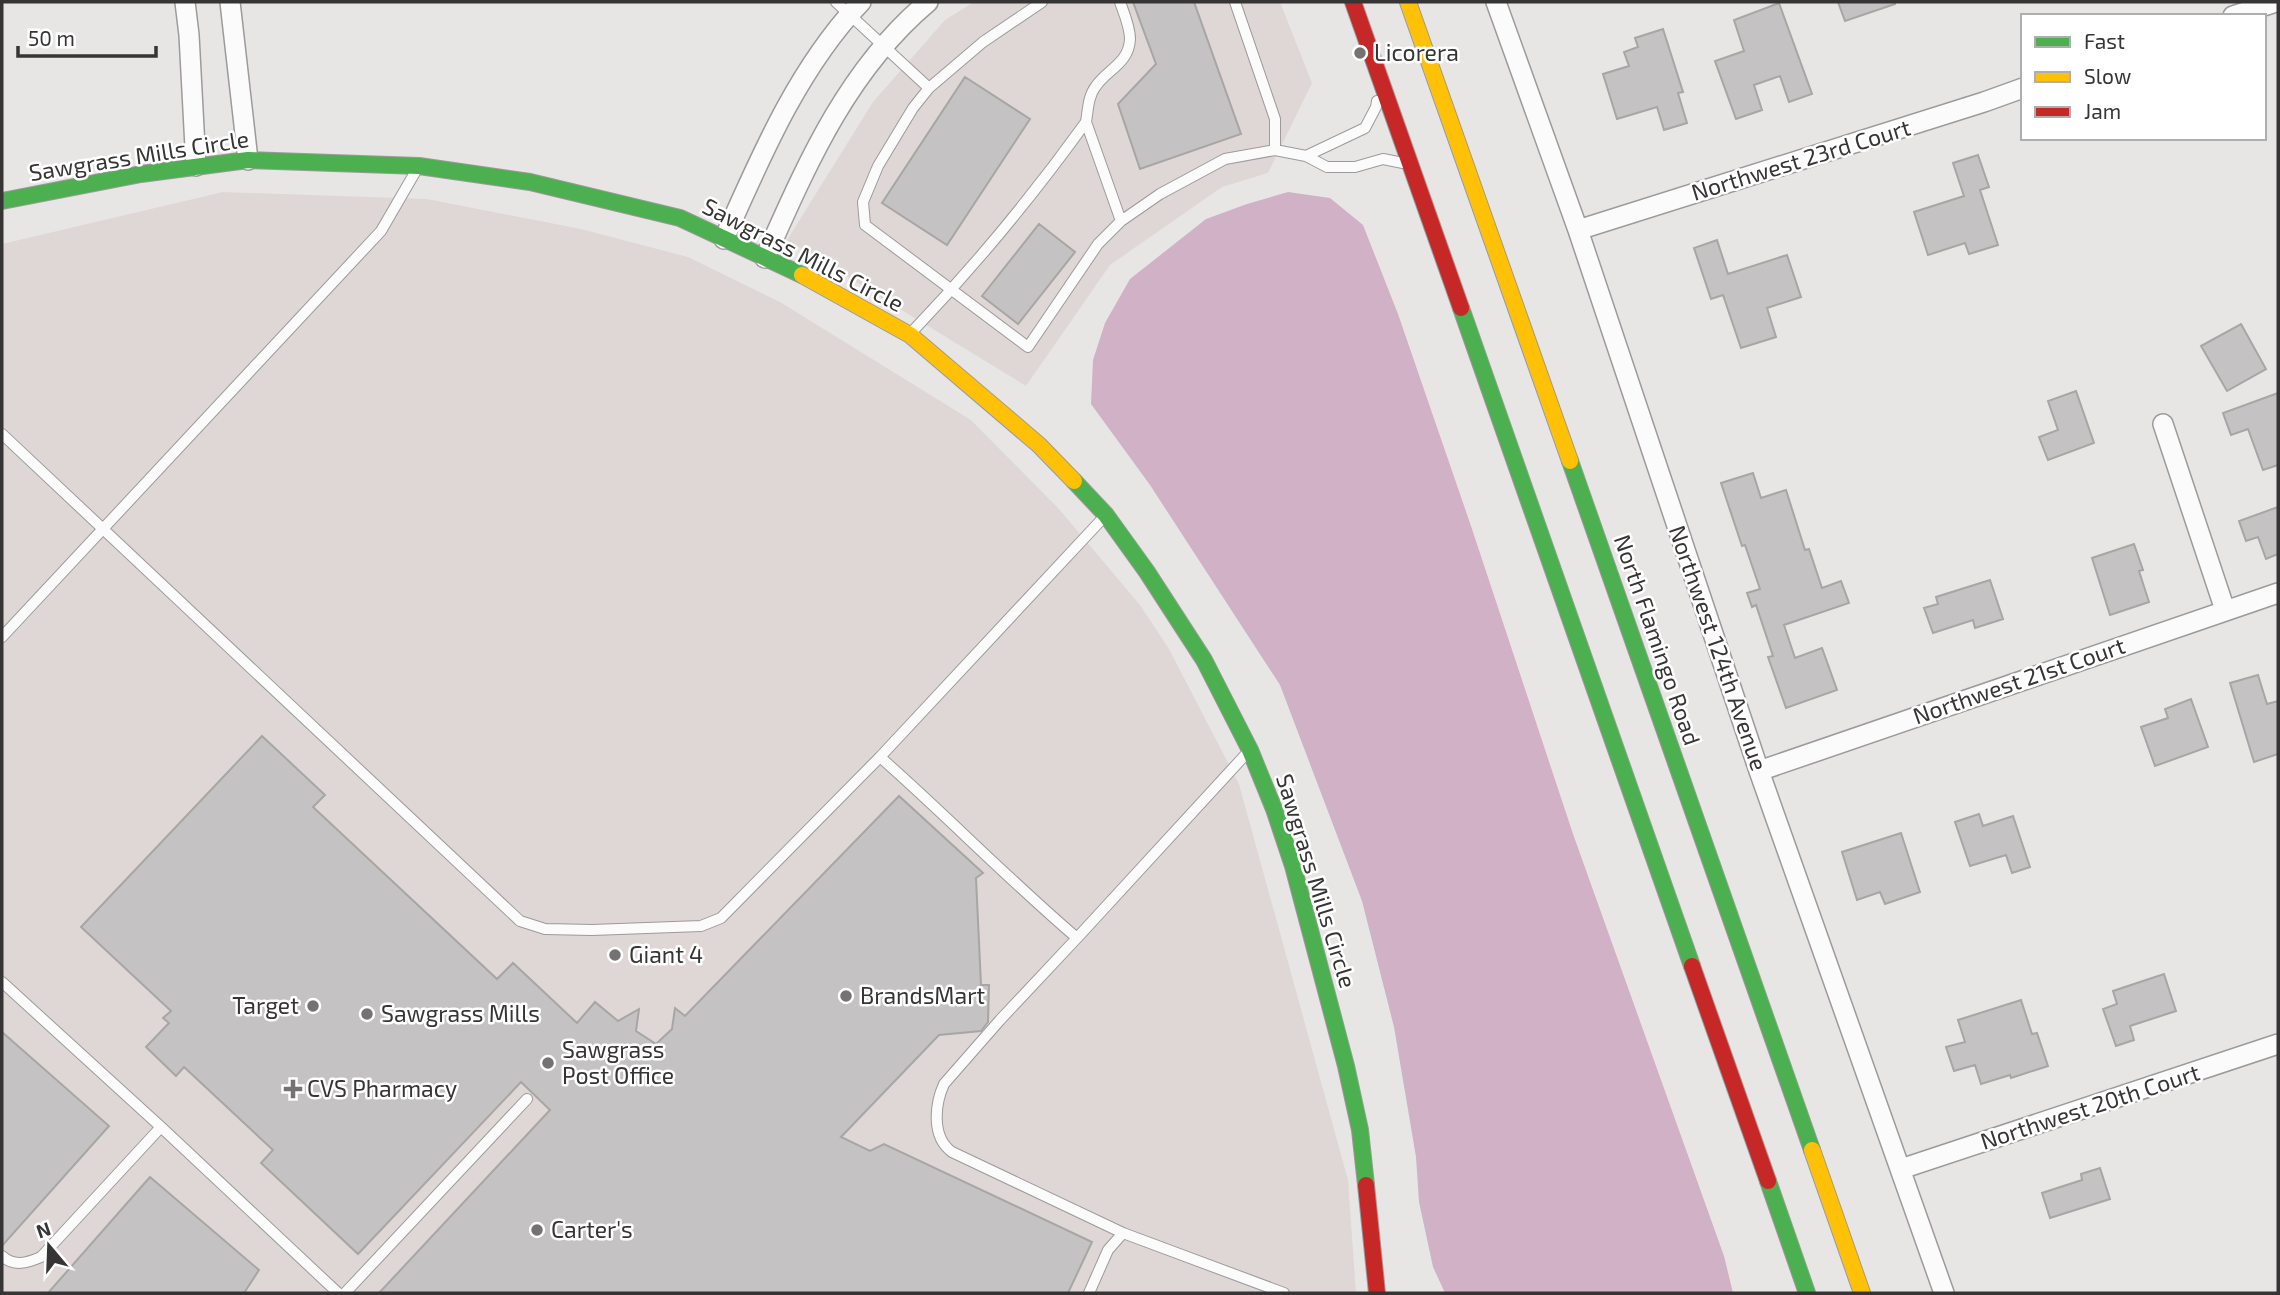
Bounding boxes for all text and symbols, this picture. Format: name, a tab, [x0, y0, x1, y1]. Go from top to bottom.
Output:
scale bar	[18, 14, 156, 58]
legend	[2021, 14, 2266, 140]
text: 50 m	[28, 25, 75, 50]
text: Fast	[2084, 28, 2125, 53]
place label: Licorera	[1374, 38, 1459, 66]
marker: Licorera	[1352, 45, 1368, 61]
text: Slow	[2084, 63, 2131, 88]
text: Jam	[2084, 98, 2121, 123]
street label: Northwest 23rd Court	[1688, 112, 1914, 206]
street label: Sawgrass Mills Circle	[27, 124, 251, 186]
street label: Sawgrass Mills Circle	[698, 191, 909, 317]
street label: Northwest 124th Avenue	[1664, 521, 1774, 774]
street label: North Flamingo Road	[1609, 531, 1707, 749]
street label: Northwest 21st Court	[1909, 631, 2129, 729]
street label: Sawgrass Mills Circle	[1271, 770, 1363, 991]
place label: Giant 4	[629, 940, 703, 968]
marker: Giant 4	[607, 947, 623, 963]
place label: BrandsMart	[860, 981, 985, 1009]
marker: BrandsMart	[838, 988, 854, 1004]
place label: Target	[232, 991, 299, 1019]
marker: Target	[305, 998, 321, 1014]
place label: Sawgrass Mills	[381, 999, 540, 1027]
marker: Sawgrass Mills	[359, 1006, 375, 1022]
place label: Sawgrass Post Office	[562, 1035, 674, 1089]
marker: Sawgrass Post Office	[540, 1055, 556, 1071]
street label: Northwest 20th Court	[1977, 1057, 2203, 1155]
place label: CVS Pharmacy	[307, 1074, 457, 1102]
marker: CVS Pharmacy	[285, 1081, 301, 1097]
north arrow	[14, 1211, 84, 1281]
place label: Carter's	[551, 1215, 633, 1243]
text: N	[33, 1216, 54, 1243]
marker: Carter's	[529, 1222, 545, 1238]

